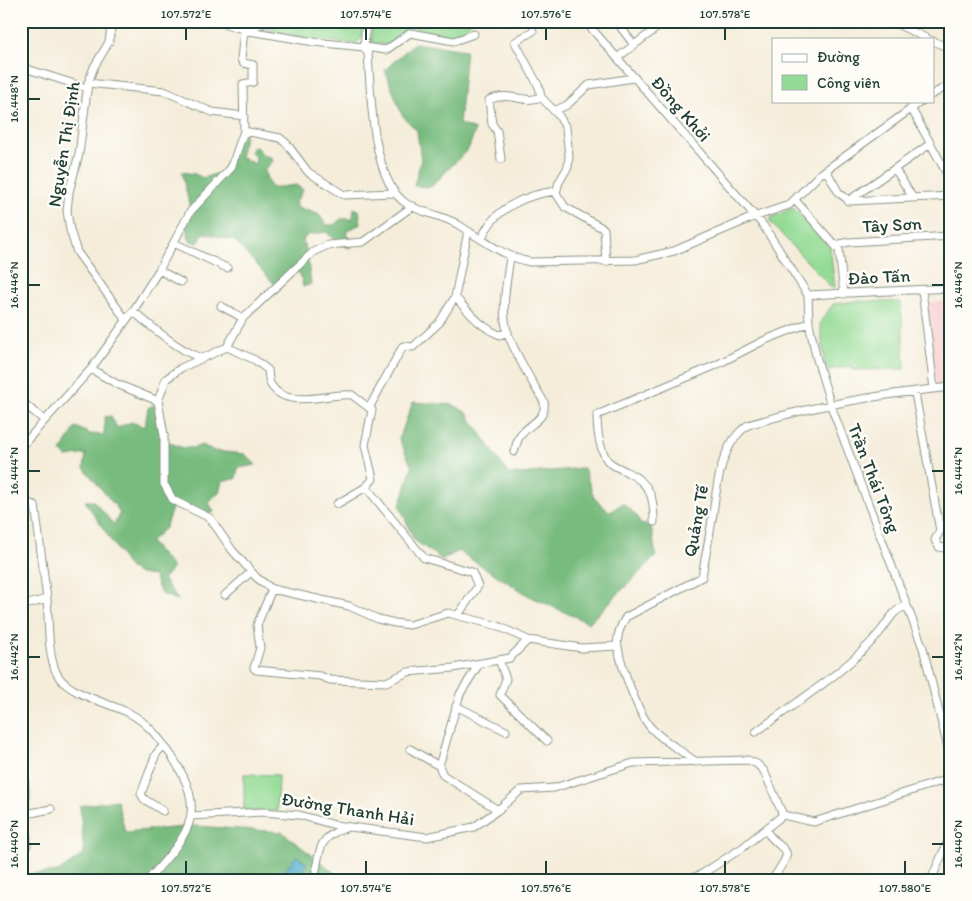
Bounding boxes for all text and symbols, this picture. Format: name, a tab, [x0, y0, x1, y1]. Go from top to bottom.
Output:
text: 107.572°E	[161, 7, 212, 21]
text: 107.574°E	[340, 7, 392, 21]
text: 107.576°E	[521, 7, 572, 21]
text: 107.578°E	[700, 7, 751, 21]
legend	[772, 38, 934, 102]
text: Đường	[817, 48, 860, 66]
street label: Đồng Khởi	[647, 72, 715, 146]
text: Công viên	[817, 74, 881, 92]
text: 16.448°N	[7, 75, 21, 123]
street label: Nguyễn Thị Định	[43, 79, 85, 209]
street label: Tây Sơn	[862, 212, 922, 238]
text: 16.446°N	[7, 261, 21, 309]
text: 16.446°N	[951, 261, 965, 309]
street label: Đào Tấn	[847, 264, 911, 290]
street label: Trần Thái Tông	[843, 420, 905, 537]
text: 16.444°N	[7, 447, 21, 495]
text: 16.444°N	[951, 447, 965, 495]
street label: Quảng Tế	[679, 483, 713, 559]
text: 16.442°N	[7, 633, 21, 681]
text: 16.442°N	[951, 633, 965, 681]
street label: Đường Thanh Hải	[280, 788, 416, 830]
text: 16.440°N	[7, 820, 21, 868]
text: 16.440°N	[951, 820, 965, 868]
text: 107.572°E	[161, 881, 212, 895]
text: 107.574°E	[340, 881, 392, 895]
text: 107.576°E	[521, 881, 572, 895]
text: 107.578°E	[700, 881, 751, 895]
text: 107.580°E	[879, 881, 932, 895]

